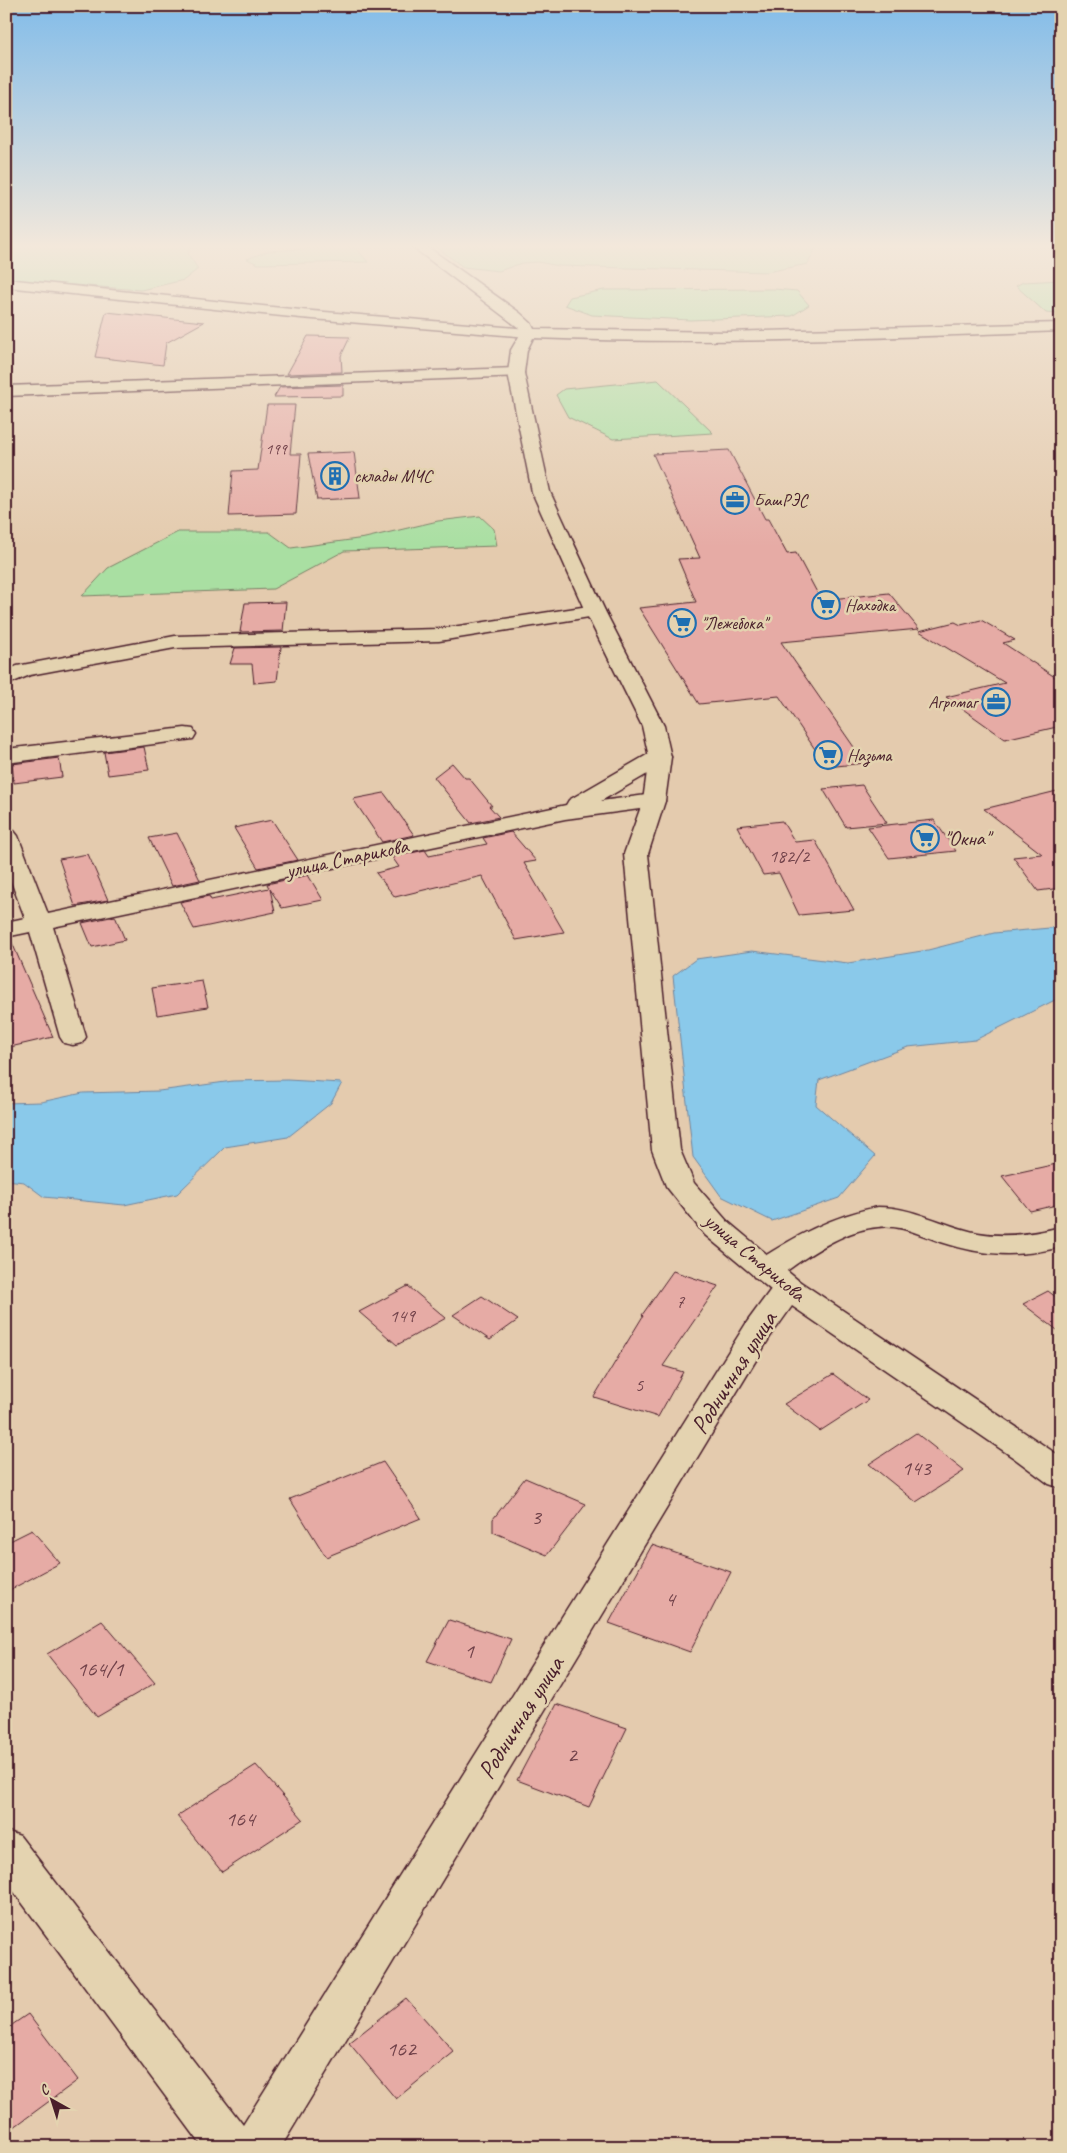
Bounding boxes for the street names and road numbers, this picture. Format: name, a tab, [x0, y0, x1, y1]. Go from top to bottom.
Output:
street label: улица Старикова	[282, 832, 412, 884]
street label: улица Старикова	[698, 1206, 812, 1308]
street label: Родничная улица	[683, 1303, 785, 1440]
street label: Родничная улица	[470, 1648, 572, 1785]

